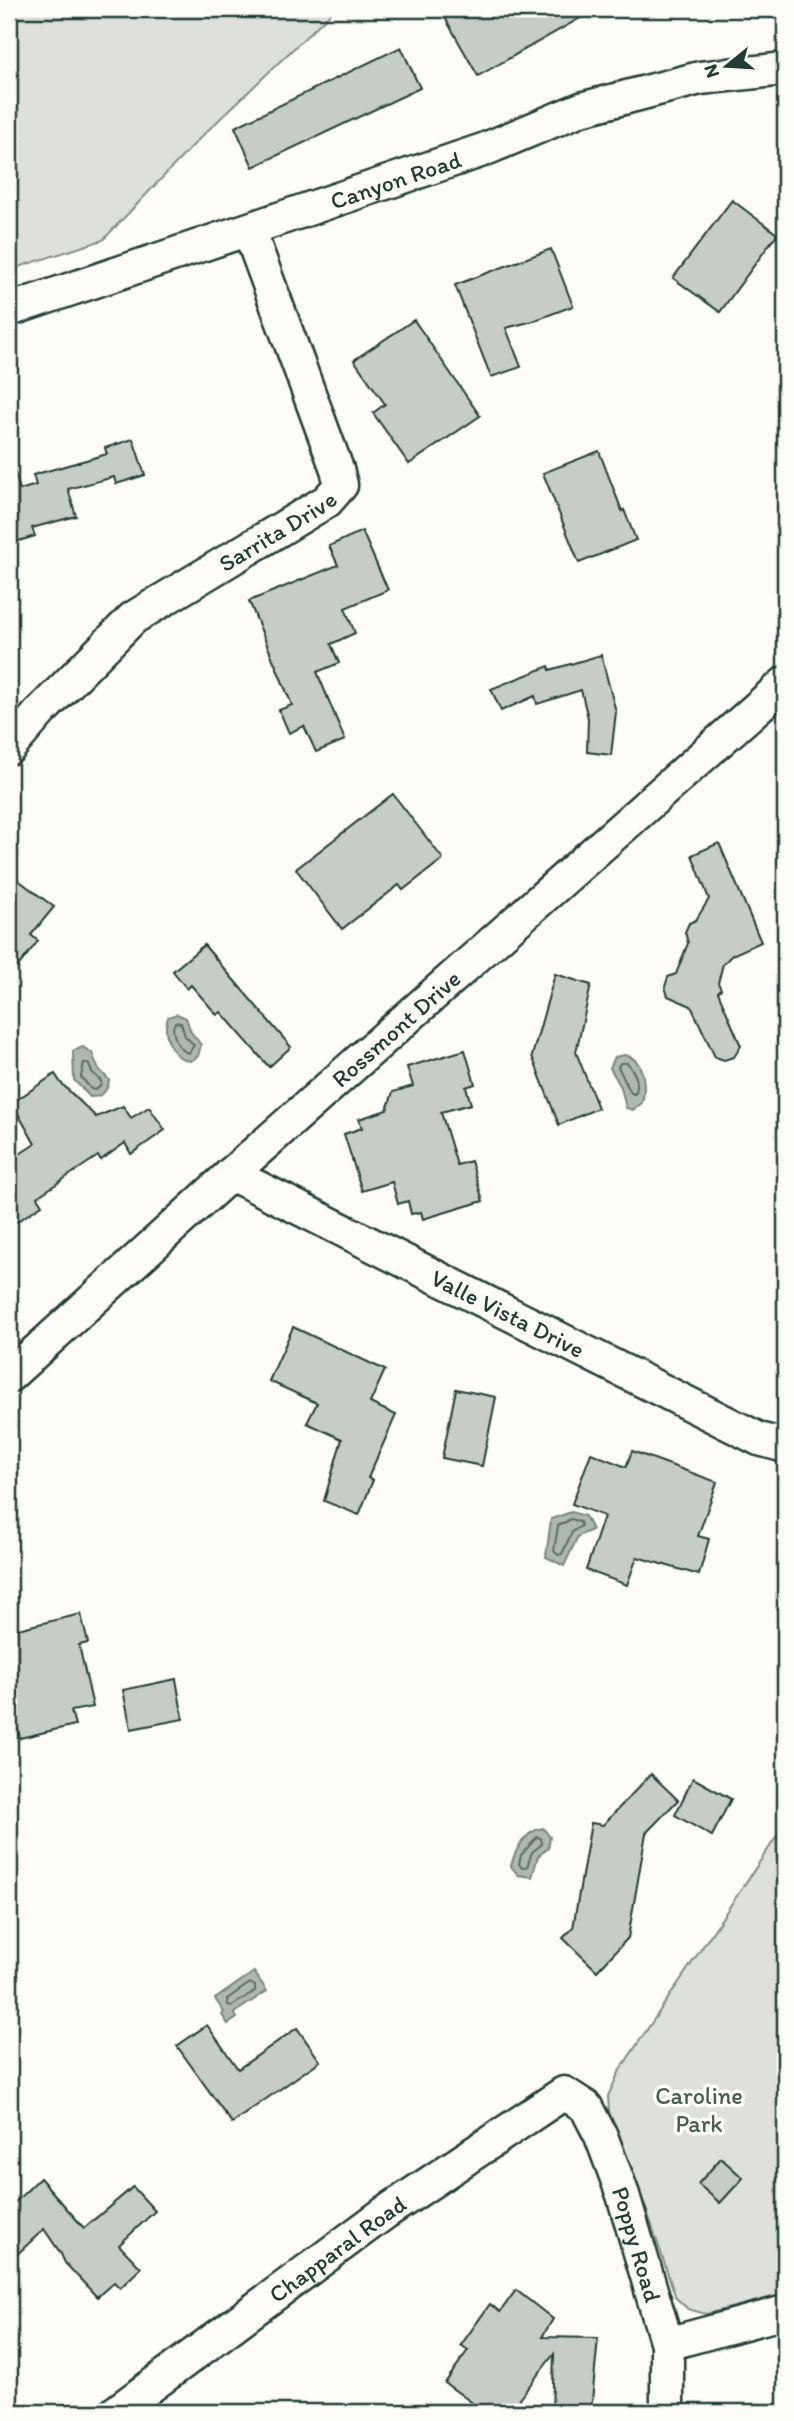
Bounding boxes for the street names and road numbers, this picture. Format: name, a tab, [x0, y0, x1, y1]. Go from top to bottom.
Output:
street label: Canyon Road	[326, 144, 465, 215]
street label: Sarrita Drive	[213, 486, 343, 578]
street label: Rossmont Drive	[325, 963, 466, 1093]
street label: Valle Vista Drive	[427, 1262, 590, 1364]
street label: Poppy Road	[606, 2182, 668, 2305]
street label: Chapparal Road	[263, 2189, 411, 2308]

